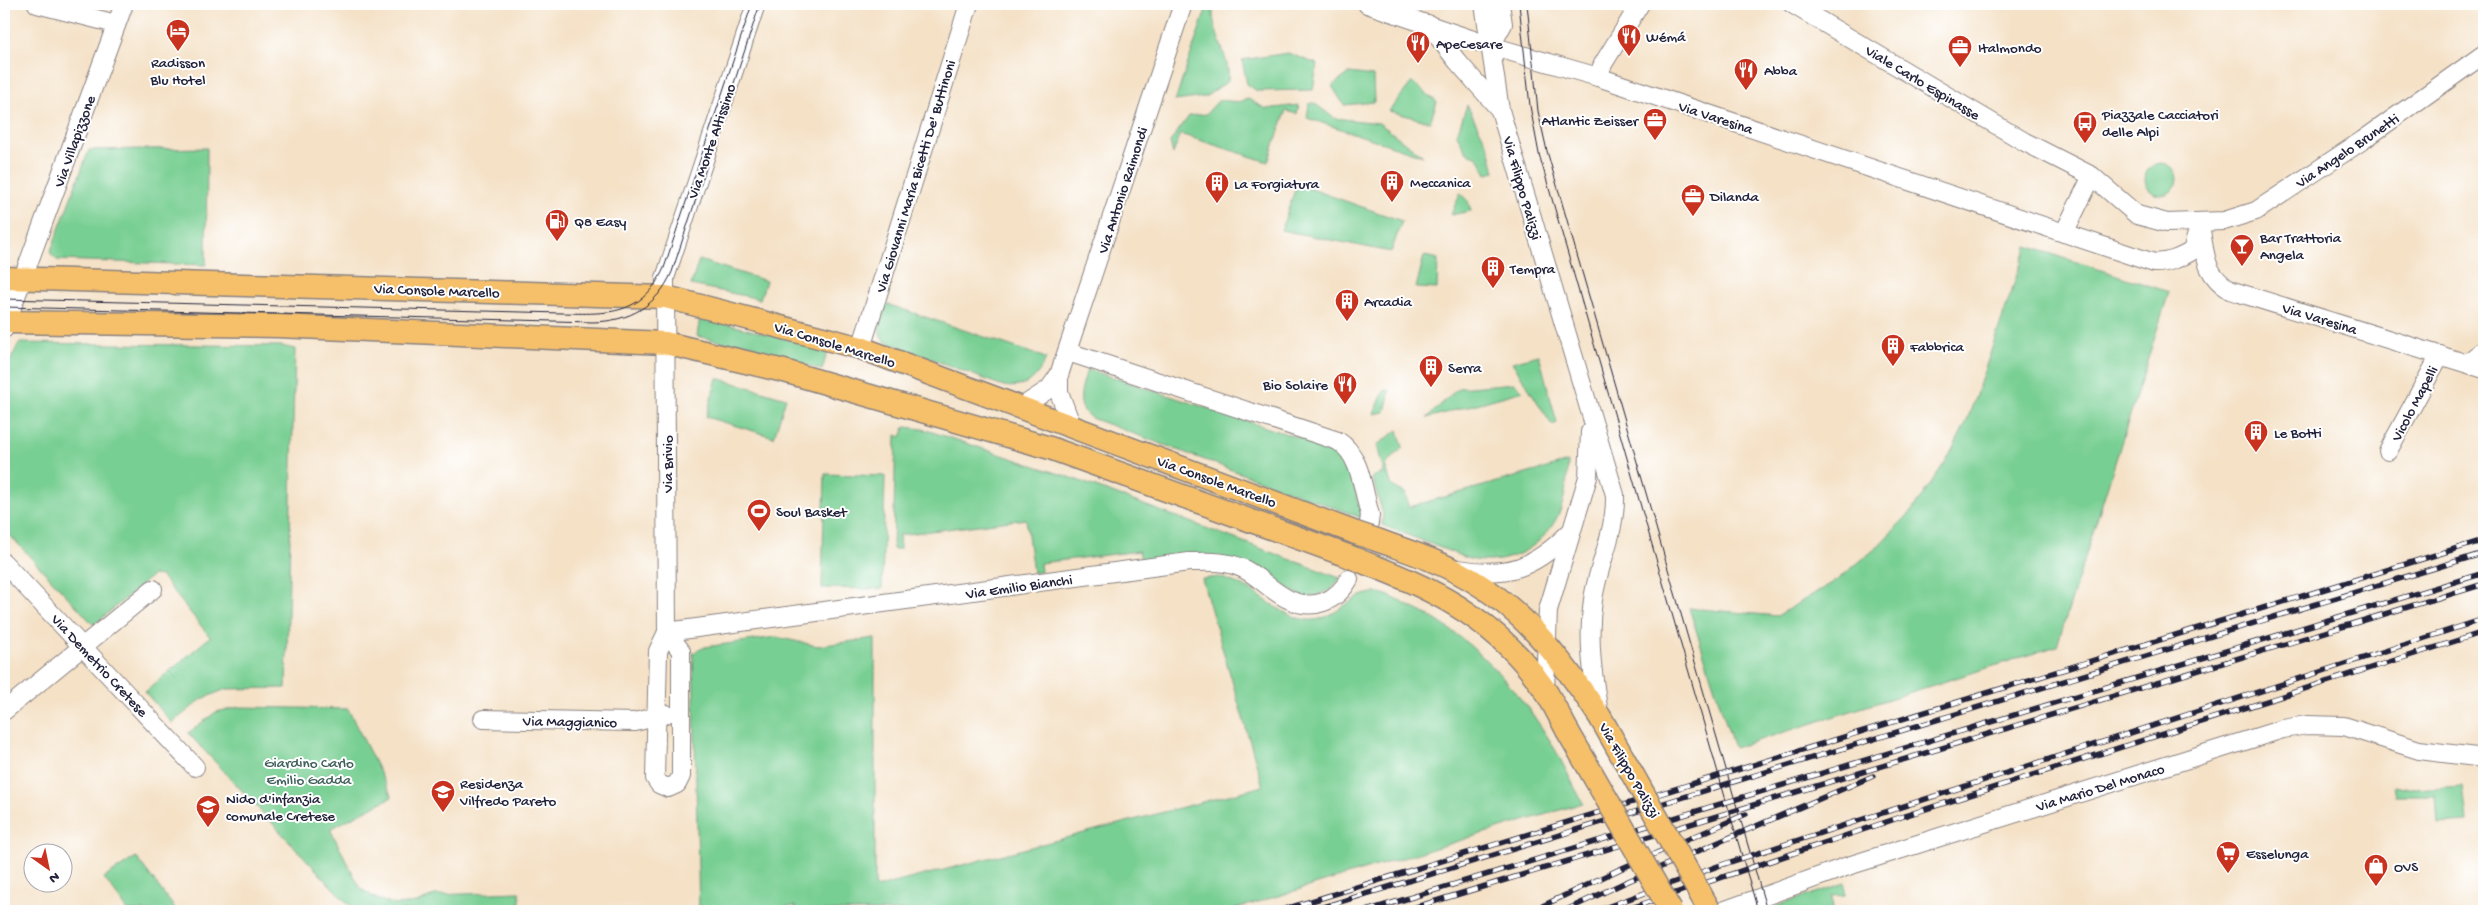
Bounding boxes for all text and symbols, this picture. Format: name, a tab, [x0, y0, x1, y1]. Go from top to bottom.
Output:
hotel icon: Radisson Blu Hotel	[165, 18, 191, 52]
restaurant icon: Wémá	[1616, 23, 1642, 57]
place label: Wémá	[1646, 29, 1686, 47]
restaurant icon: ApeCesare	[1405, 30, 1431, 64]
office icon: Italmondo	[1947, 34, 1973, 68]
place label: ApeCesare	[1436, 36, 1503, 54]
place label: Italmondo	[1978, 40, 2042, 58]
street label: Viale Carlo Espinasse	[1860, 42, 1983, 125]
place label: Radisson Blu Hotel	[149, 55, 206, 90]
restaurant icon: Abba	[1733, 57, 1759, 91]
street label: Via Giovanni Maria Bicetti De' Buttinoni	[873, 58, 961, 296]
place label: Abba	[1764, 63, 1798, 81]
street label: Via Monte Altissimo	[684, 82, 741, 202]
street label: Via Villapizzone	[51, 93, 101, 191]
street label: Via Varesina	[1675, 98, 1756, 140]
office icon: Atlantic Zeisser	[1642, 107, 1668, 141]
place label: Piazzale Cacciatori delle Alpi	[2101, 107, 2219, 142]
bus stop icon: Piazzale Cacciatori delle Alpi	[2072, 110, 2098, 144]
street label: Via Angelo Brunetti	[2292, 110, 2403, 193]
place label: Atlantic Zeisser	[1541, 113, 1640, 131]
street label: Via Antonio Raimondi	[1095, 125, 1153, 257]
street label: Via Filippo Palizzi	[1497, 134, 1544, 242]
building icon: Meccanica	[1379, 169, 1405, 203]
building icon: La Forgiatura	[1204, 170, 1230, 204]
place label: Meccanica	[1410, 175, 1471, 193]
place label: La Forgiatura	[1234, 176, 1320, 194]
office icon: Dilanda	[1680, 183, 1706, 217]
place label: Dilanda	[1709, 189, 1760, 207]
fuel station icon: Q8 Easy	[544, 208, 570, 242]
place label: Q8 Easy	[574, 214, 627, 232]
place label: Bar Trattoria Angela	[2259, 230, 2342, 265]
bar icon: Bar Trattoria Angela	[2229, 233, 2255, 267]
building icon: Tempra	[1480, 255, 1506, 289]
place label: Tempra	[1509, 261, 1556, 279]
street label: Via Console Marcello	[373, 281, 500, 303]
building icon: Arcadia	[1334, 288, 1360, 322]
place label: Arcadia	[1364, 294, 1413, 312]
street label: Via Varesina	[2279, 300, 2360, 340]
street label: Via Console Marcello	[771, 319, 897, 373]
building icon: Fabbrica	[1880, 333, 1906, 367]
place label: Fabbrica	[1909, 339, 1965, 357]
building icon: Serra	[1418, 354, 1444, 388]
place label: Serra	[1448, 360, 1482, 378]
street label: Vicolo Mapelli	[2388, 363, 2443, 446]
restaurant icon: Bio Solaire	[1332, 371, 1358, 405]
place label: Bio Solaire	[1262, 377, 1328, 395]
building icon: Le Botti	[2243, 419, 2269, 453]
place label: Le Botti	[2274, 425, 2322, 443]
street label: Via Brivio	[660, 435, 678, 494]
street label: Via Console Marcello	[1153, 453, 1279, 513]
sports icon: Soul Basket	[746, 498, 772, 532]
place label: Soul Basket	[776, 504, 849, 522]
street label: Via Emilio Bianchi	[964, 572, 1074, 605]
street label: Via Demetrio Cretese	[46, 611, 151, 722]
street label: Via Maggianico	[522, 713, 617, 733]
street label: Via Filippo Palizzi	[1593, 719, 1663, 822]
park label: Giardino Carlo Emilio Gadda	[264, 755, 354, 790]
street label: Via Mario Del Monaco	[2033, 761, 2167, 817]
place label: Residenza Vilfredo Pareto	[459, 776, 556, 811]
school or university icon: Residenza Vilfredo Pareto	[430, 779, 456, 813]
place label: Nido d'infanzia comunale Cretese	[226, 791, 335, 826]
school or university icon: Nido d'infanzia comunale Cretese	[195, 794, 221, 828]
supermarket icon: Esselunga	[2215, 840, 2241, 874]
north arrow	[22, 842, 72, 892]
place label: Esselunga	[2246, 846, 2309, 864]
shop icon: OVS	[2363, 853, 2389, 887]
place label: OVS	[2394, 859, 2418, 877]
text: N	[45, 867, 62, 886]

